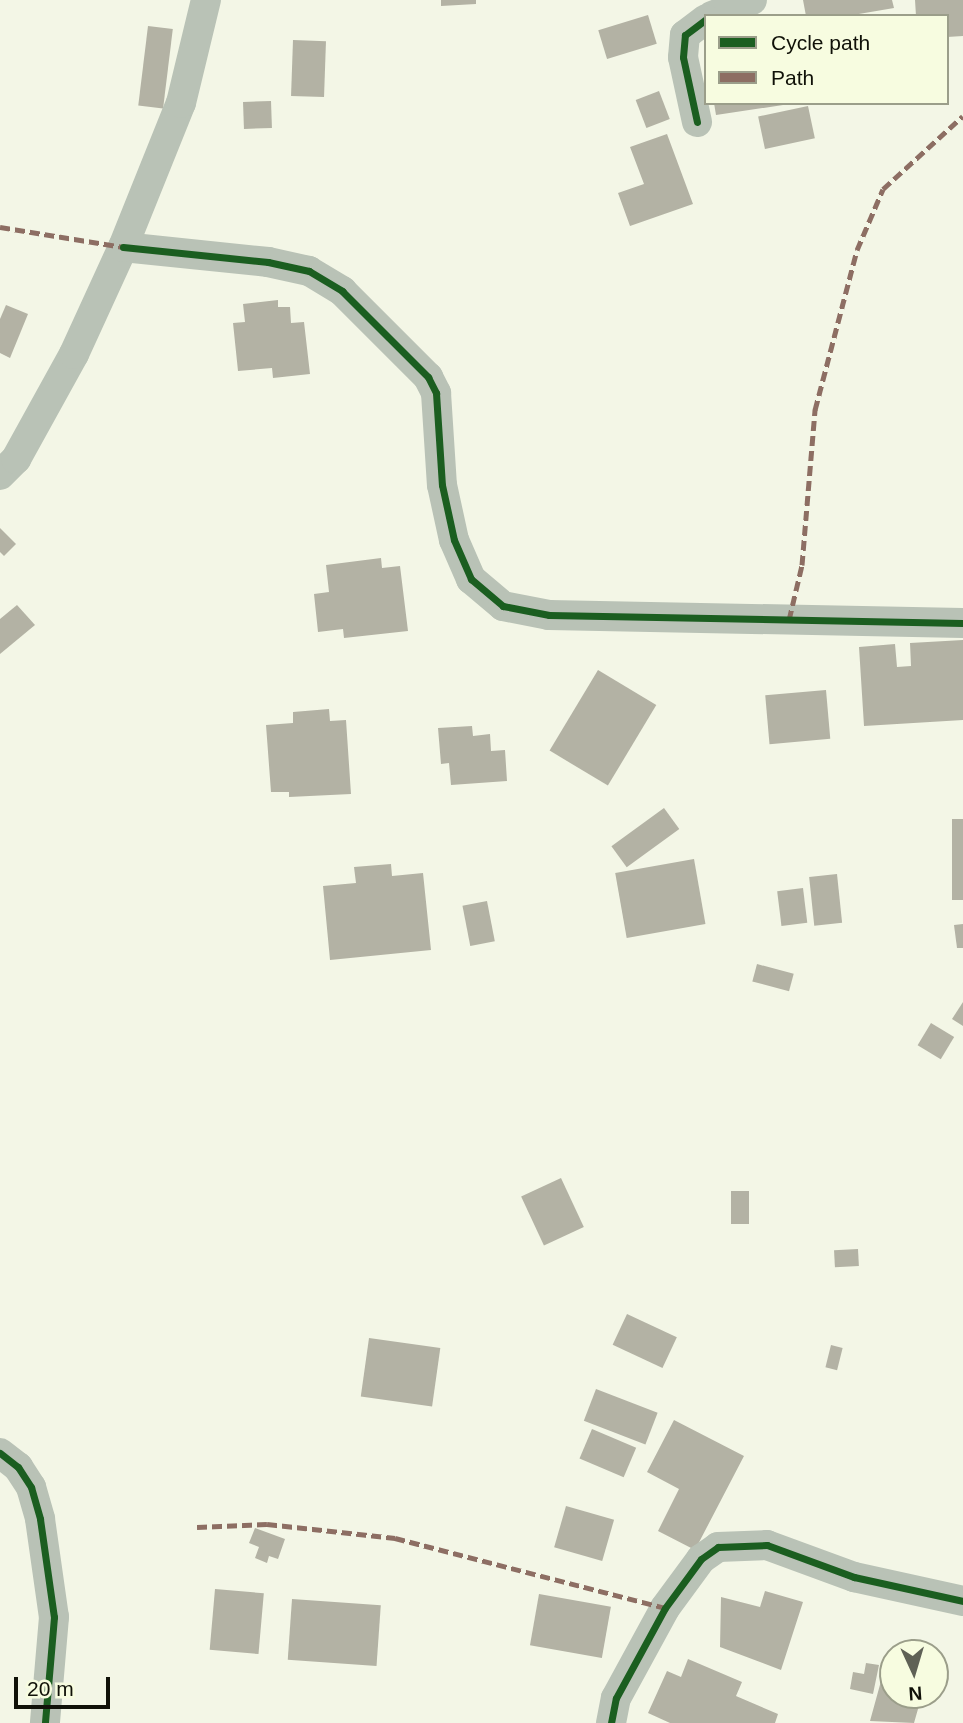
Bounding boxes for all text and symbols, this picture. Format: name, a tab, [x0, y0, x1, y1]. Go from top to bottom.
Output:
legend	[704, 14, 949, 105]
text: Cycle path	[771, 31, 870, 54]
text: Path	[771, 66, 814, 89]
north arrow	[879, 1639, 949, 1709]
scale bar	[18, 1664, 114, 1708]
text: 20 m	[27, 1677, 74, 1700]
text: N	[908, 1682, 923, 1704]

